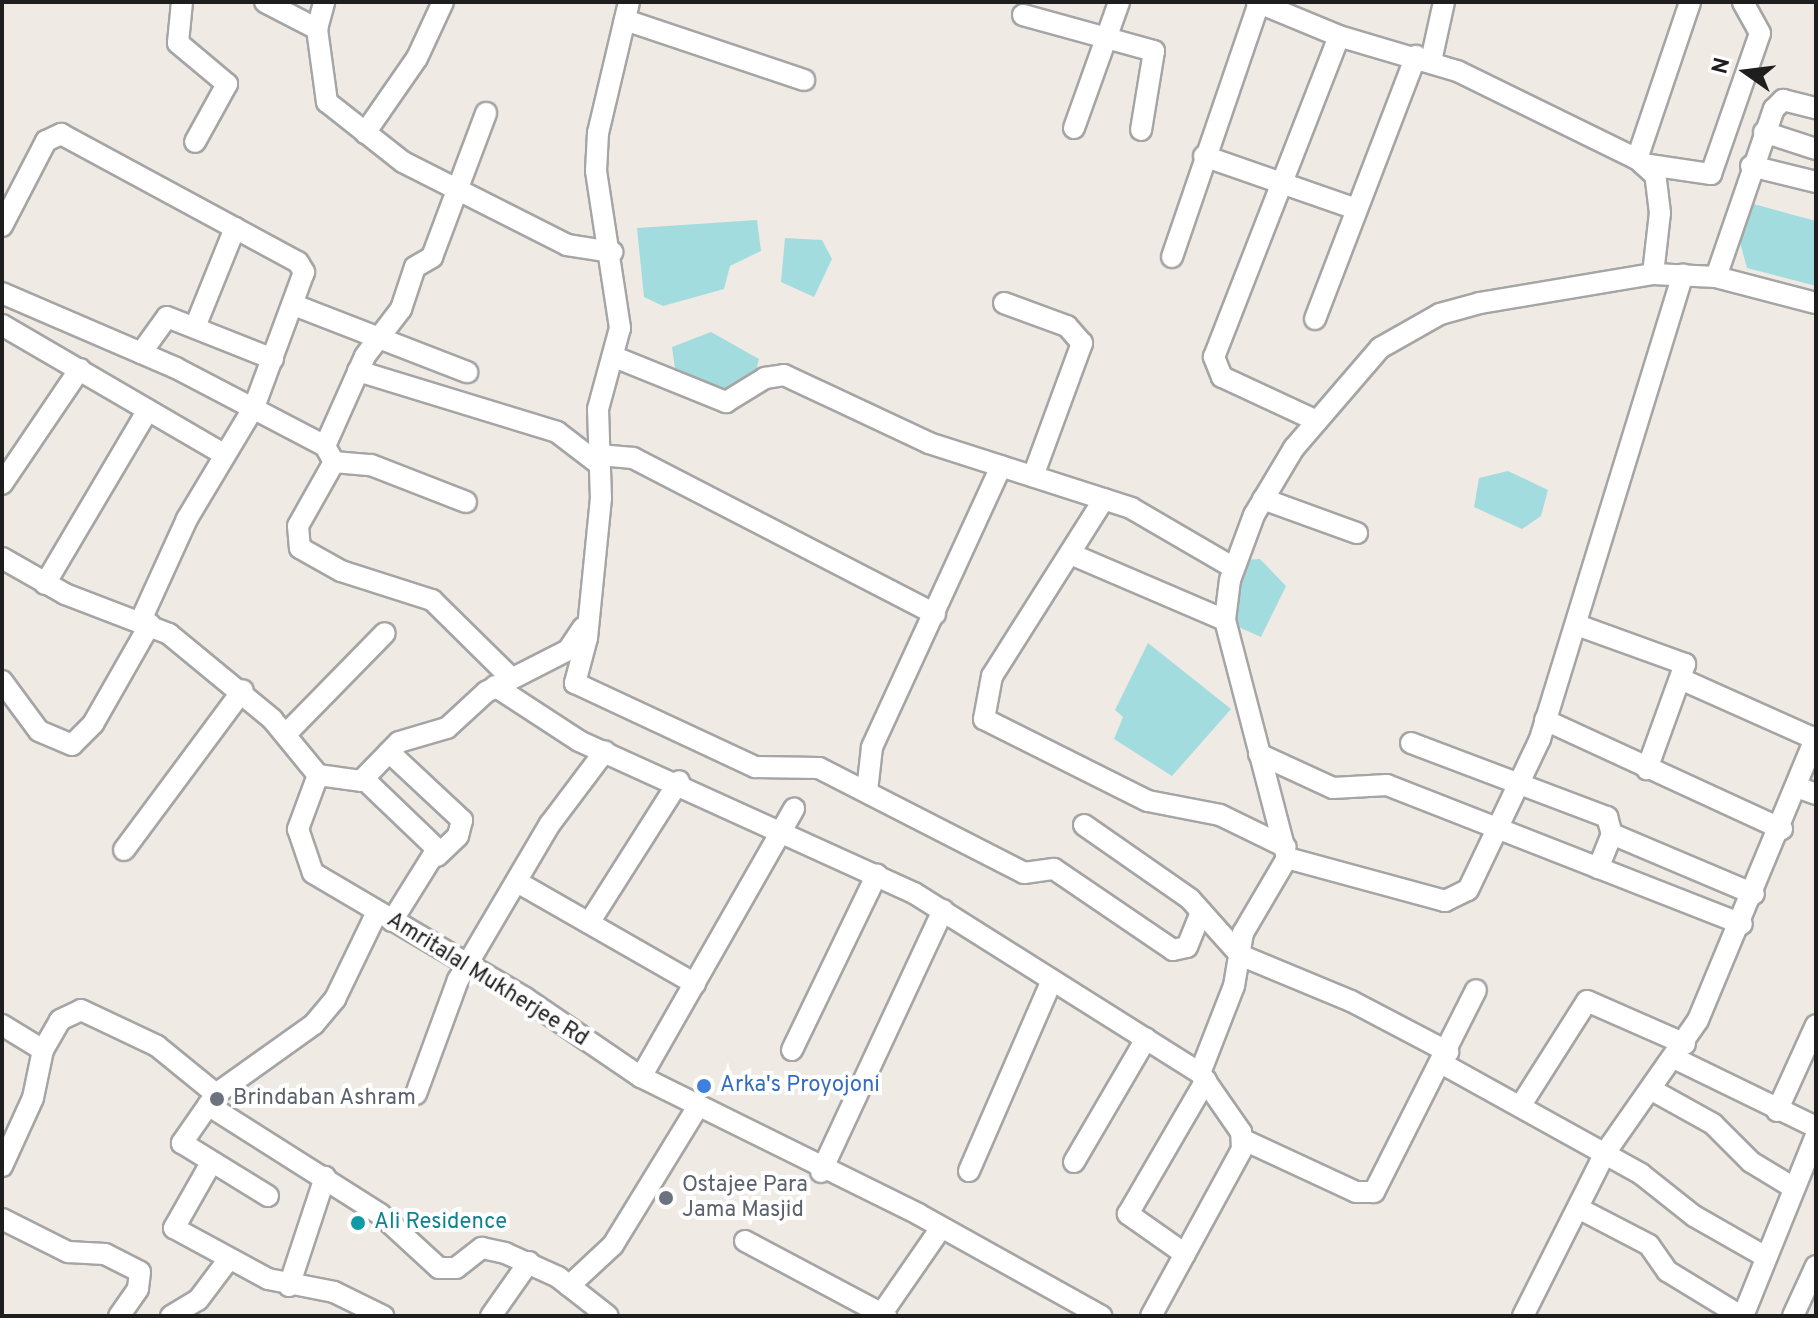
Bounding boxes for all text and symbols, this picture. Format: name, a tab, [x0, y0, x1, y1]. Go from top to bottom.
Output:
north arrow	[1706, 32, 1786, 112]
text: N	[1707, 55, 1737, 77]
street label: Amritalal Mukherjee Rd	[382, 907, 592, 1053]
place label: Arka's Proyojoni	[720, 1073, 880, 1099]
marker: Arka's Proyojoni	[695, 1077, 713, 1095]
place label: Brindaban Ashram	[233, 1086, 417, 1112]
marker: Brindaban Ashram	[208, 1090, 226, 1108]
place label: Ostajee Para Jama Masjid	[682, 1172, 808, 1224]
marker: Ostajee Para Jama Masjid	[657, 1189, 675, 1207]
place label: Ali Residence	[374, 1210, 507, 1236]
marker: Ali Residence	[349, 1214, 367, 1232]

